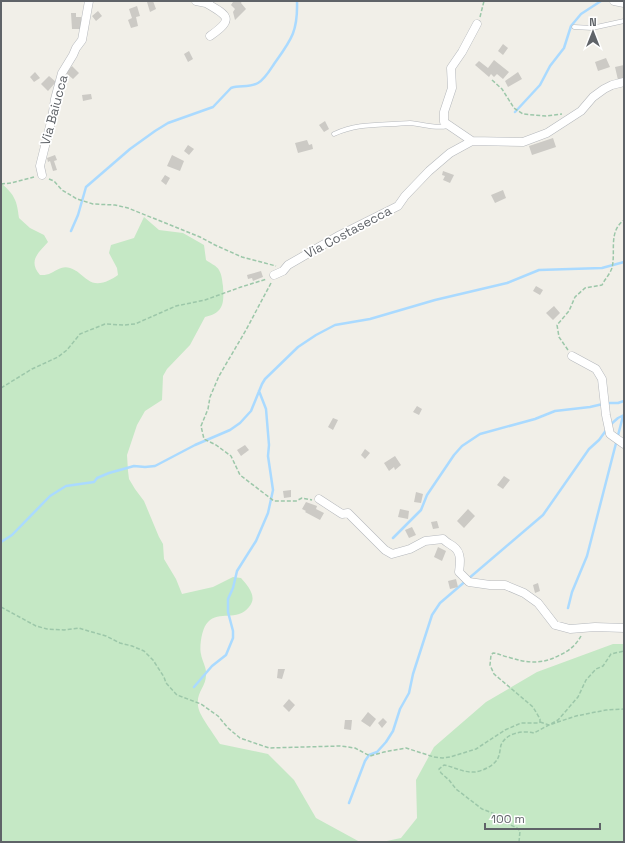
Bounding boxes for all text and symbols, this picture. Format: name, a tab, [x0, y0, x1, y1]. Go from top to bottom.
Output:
north arrow	[573, 12, 613, 52]
text: N	[589, 15, 597, 29]
street label: Via Baiucca	[36, 72, 72, 147]
street label: Via Costasecca	[302, 202, 395, 262]
scale bar	[485, 805, 600, 831]
text: 100 m	[491, 811, 525, 827]

